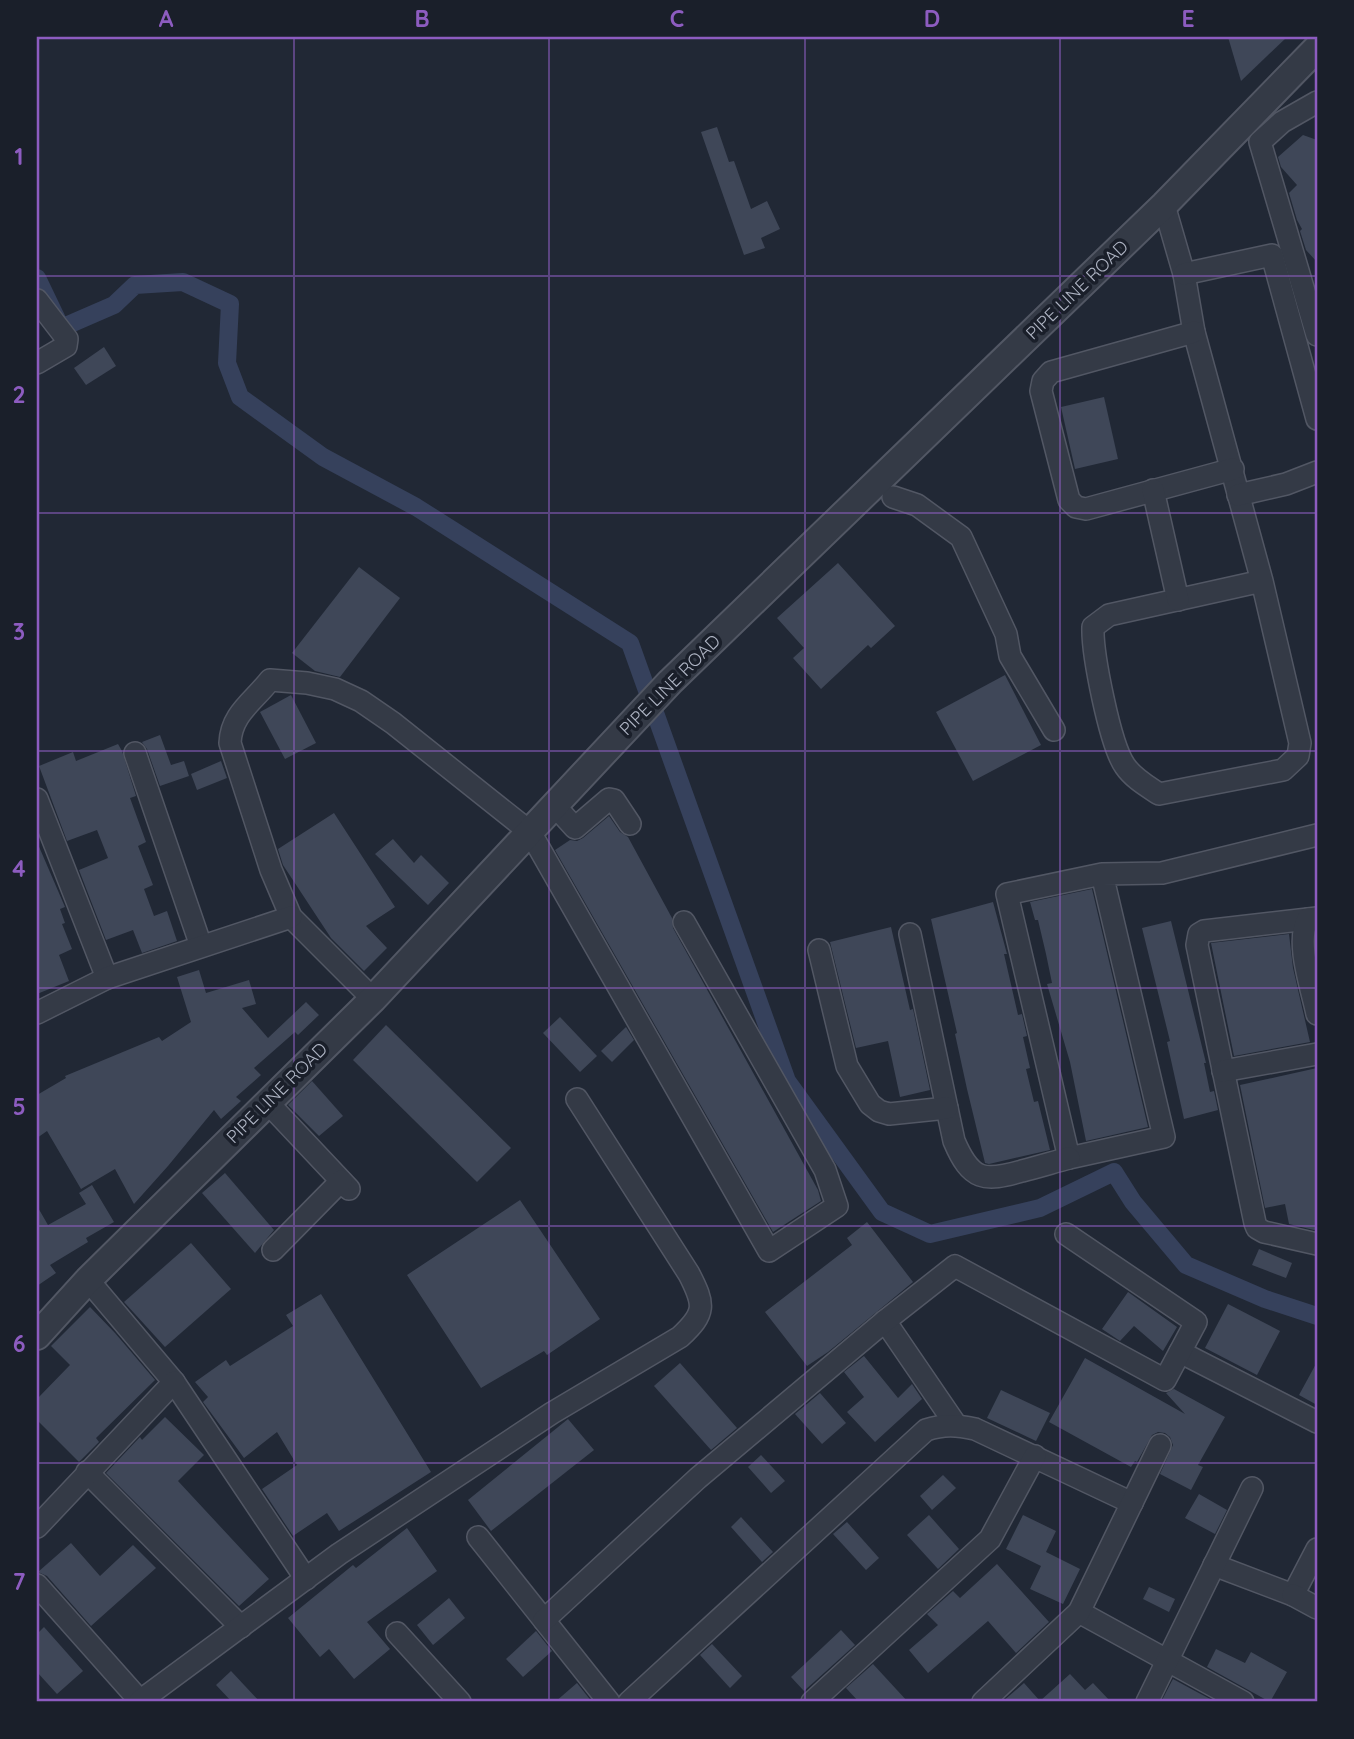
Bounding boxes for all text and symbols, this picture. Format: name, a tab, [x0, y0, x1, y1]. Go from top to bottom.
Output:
text: A	[159, 4, 174, 33]
text: B	[414, 4, 430, 33]
text: C	[670, 4, 684, 33]
text: D	[924, 4, 940, 33]
text: E	[1181, 4, 1195, 33]
text: 1	[15, 142, 23, 171]
street label: PIPE LINE ROAD	[1021, 235, 1133, 344]
text: 2	[12, 380, 26, 409]
text: 3	[13, 617, 25, 646]
street label: PIPE LINE ROAD	[614, 629, 725, 740]
text: 4	[12, 854, 26, 883]
street label: PIPE LINE ROAD	[221, 1037, 332, 1148]
text: 5	[12, 1092, 26, 1121]
text: 6	[13, 1329, 25, 1358]
text: 7	[13, 1567, 26, 1596]

